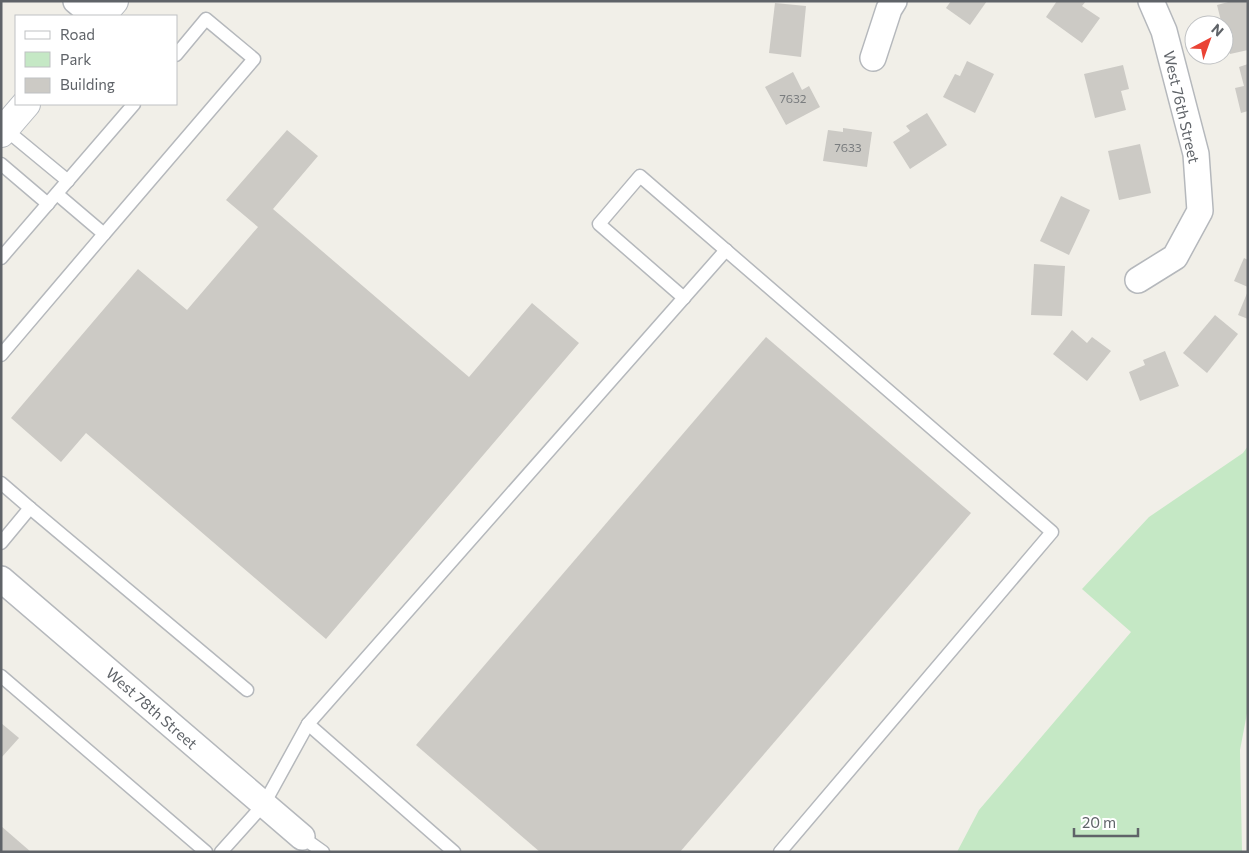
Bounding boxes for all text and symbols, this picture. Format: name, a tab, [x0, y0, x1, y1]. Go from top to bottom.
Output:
legend	[15, 15, 178, 105]
north arrow	[1184, 15, 1234, 65]
text: N	[1208, 20, 1227, 40]
text: Road	[60, 25, 95, 43]
street label: West 76th Street	[1160, 49, 1204, 165]
text: Park	[60, 50, 91, 68]
text: Building	[60, 75, 115, 93]
house number: 7632	[779, 91, 807, 105]
house number: 7633	[834, 140, 862, 154]
street label: West 78th Street	[103, 663, 201, 753]
scale bar	[1074, 806, 1138, 838]
text: 20 m	[1082, 813, 1116, 831]

